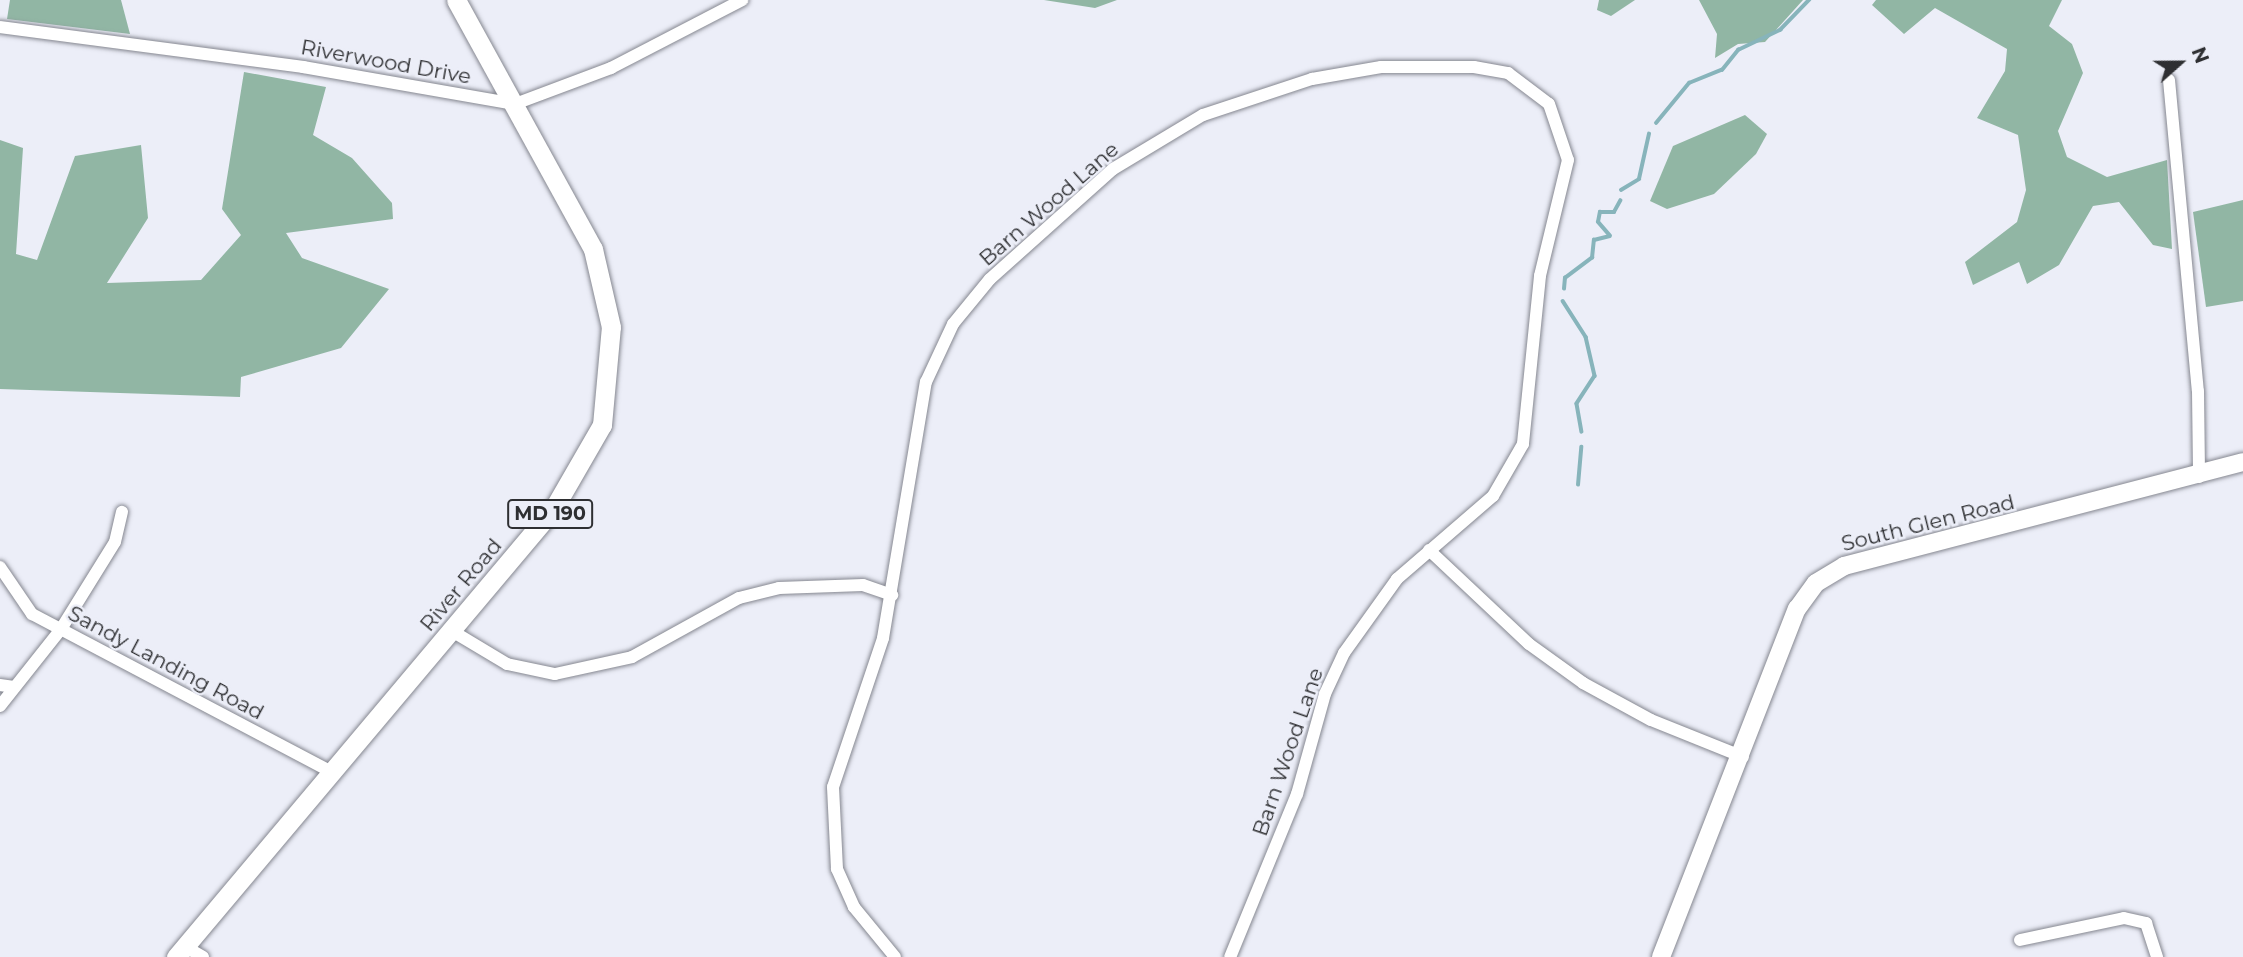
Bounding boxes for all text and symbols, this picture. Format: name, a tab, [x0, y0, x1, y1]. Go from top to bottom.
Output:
north arrow	[2145, 28, 2215, 98]
street label: Riverwood Drive	[299, 35, 473, 89]
text: N	[2187, 44, 2214, 67]
street label: Barn Wood Lane	[974, 137, 1124, 271]
street label: South Glen Road	[1839, 489, 2017, 557]
road number: MD 190	[506, 499, 594, 530]
street label: River Road	[415, 533, 507, 637]
street label: Sandy Landing Road	[64, 601, 268, 725]
street label: Barn Wood Lane	[1247, 665, 1329, 839]

